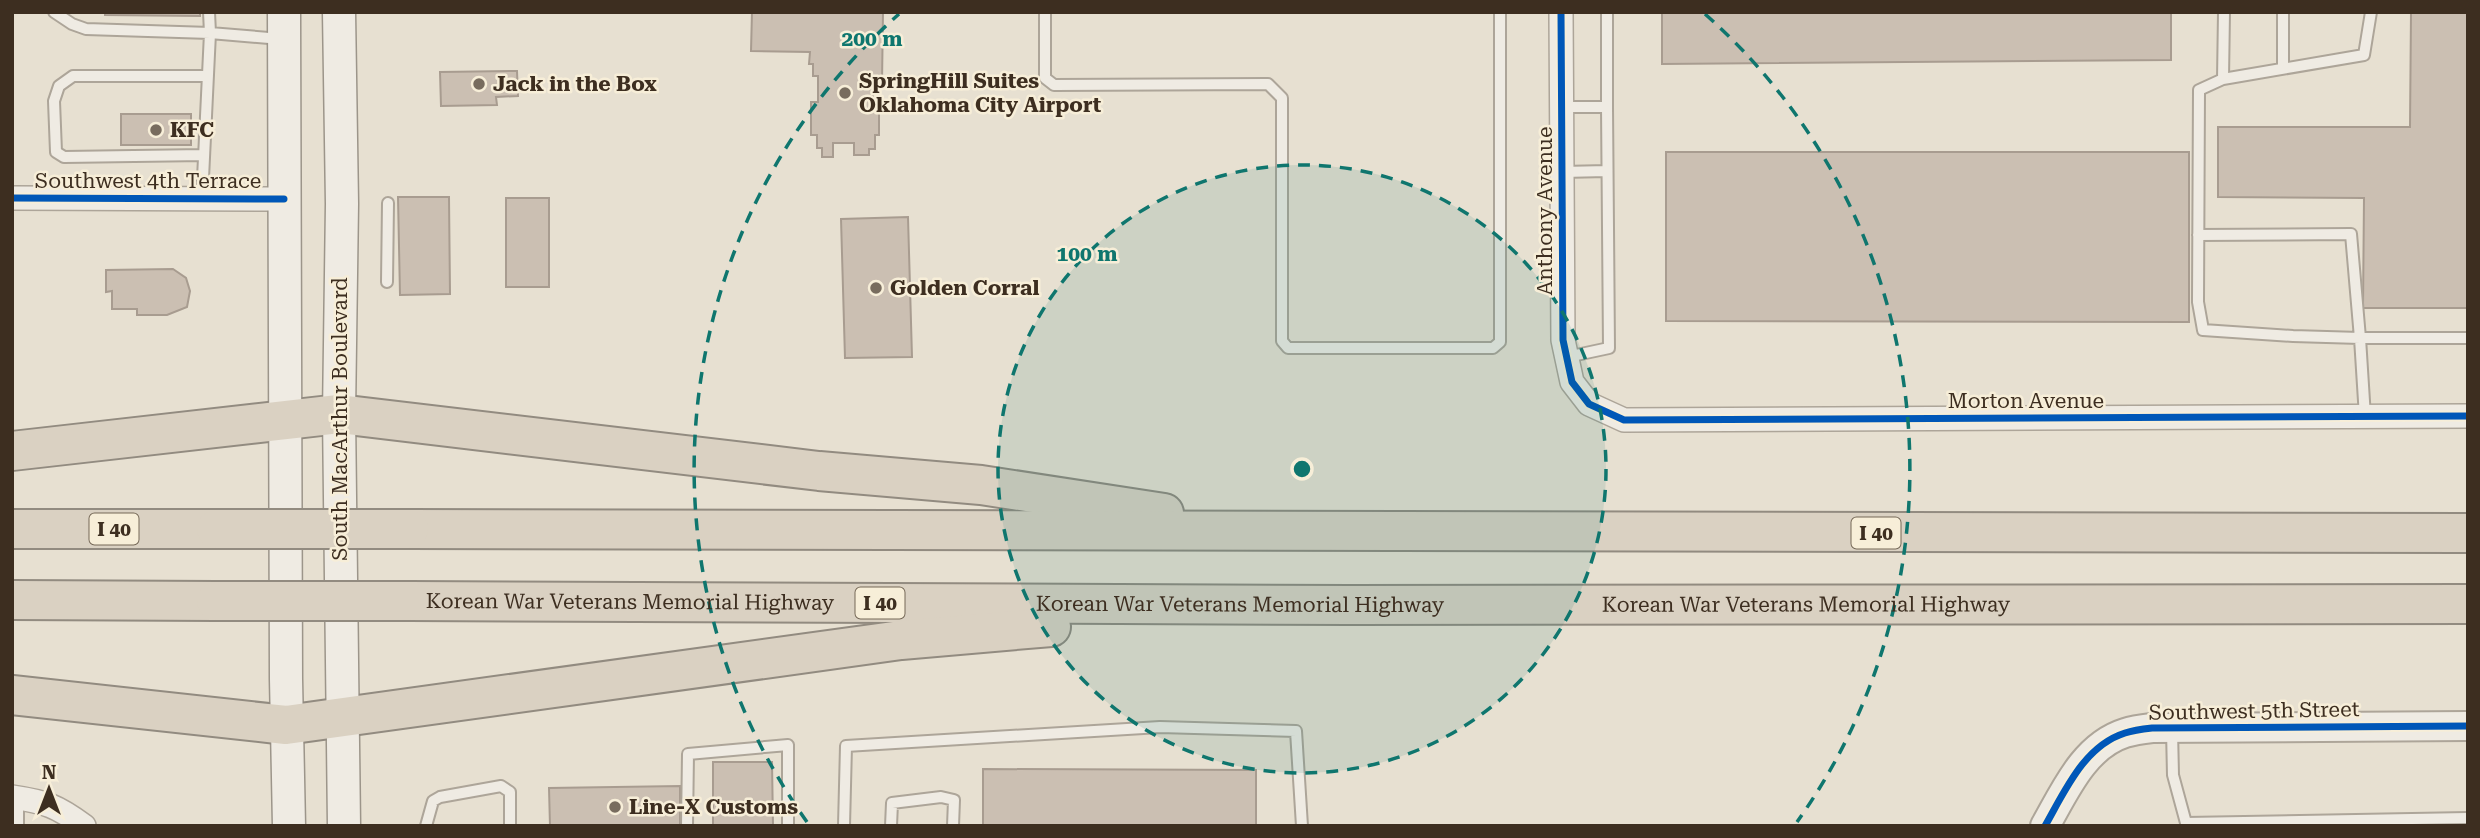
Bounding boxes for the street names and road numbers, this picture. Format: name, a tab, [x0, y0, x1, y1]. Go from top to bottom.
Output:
street label: Anthony Avenue	[1533, 127, 1557, 295]
street label: Southwest 4th Terrace	[35, 169, 261, 193]
street label: South MacArthur Boulevard	[328, 277, 352, 561]
street label: Morton Avenue	[1948, 389, 2104, 413]
road number: I 40	[90, 514, 138, 544]
road number: I 40	[1852, 518, 1900, 548]
road number: I 40	[856, 588, 904, 618]
street label: Korean War Veterans Memorial Highway	[426, 589, 835, 615]
street label: Korean War Veterans Memorial Highway	[1036, 592, 1445, 617]
street label: Korean War Veterans Memorial Highway	[1602, 592, 2011, 617]
street label: Southwest 5th Street	[2148, 697, 2360, 725]

